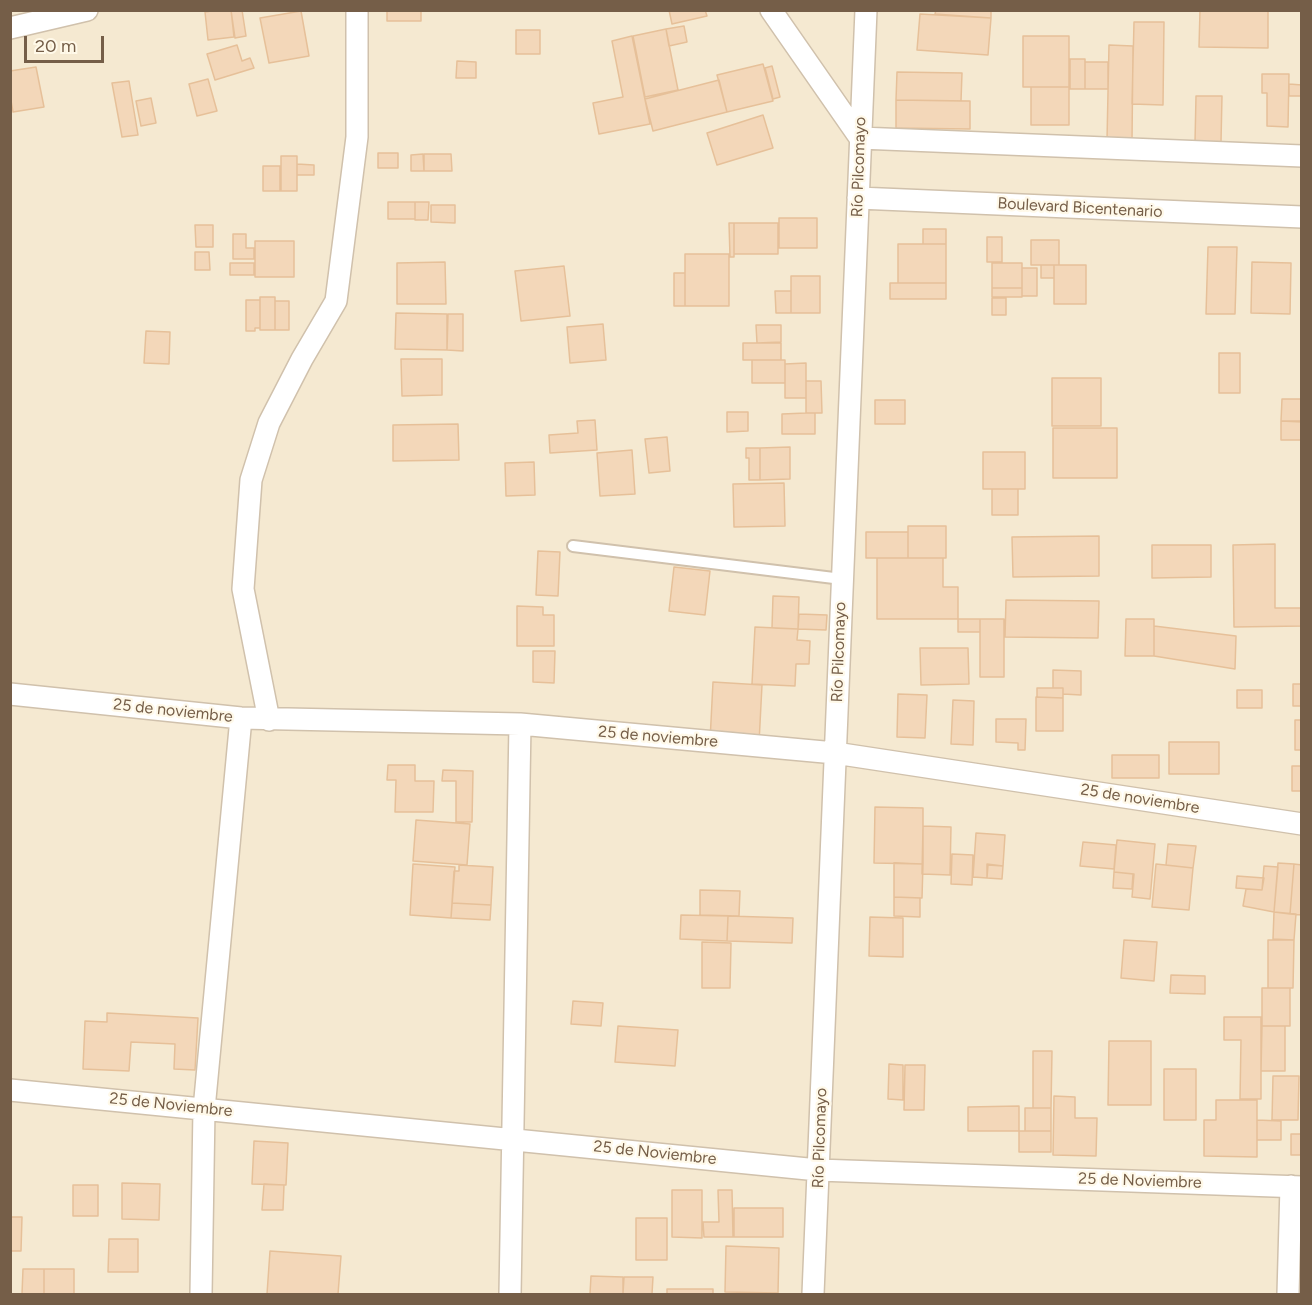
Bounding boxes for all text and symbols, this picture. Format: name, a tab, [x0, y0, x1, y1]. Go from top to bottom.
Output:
scale bar	[27, 24, 106, 62]
text: 20 m	[35, 35, 76, 57]
street label: Río Pilcomayo	[848, 116, 870, 218]
street label: Boulevard Bicentenario	[997, 194, 1163, 222]
street label: Río Pilcomayo	[828, 601, 850, 703]
street label: 25 de noviembre	[112, 695, 234, 727]
street label: 25 de noviembre	[597, 722, 719, 752]
street label: 25 de noviembre	[1079, 780, 1201, 818]
street label: Río Pilcomayo	[809, 1087, 831, 1189]
street label: 25 de Noviembre	[109, 1089, 233, 1121]
street label: 25 de Noviembre	[593, 1137, 717, 1169]
street label: 25 de Noviembre	[1078, 1169, 1202, 1193]

